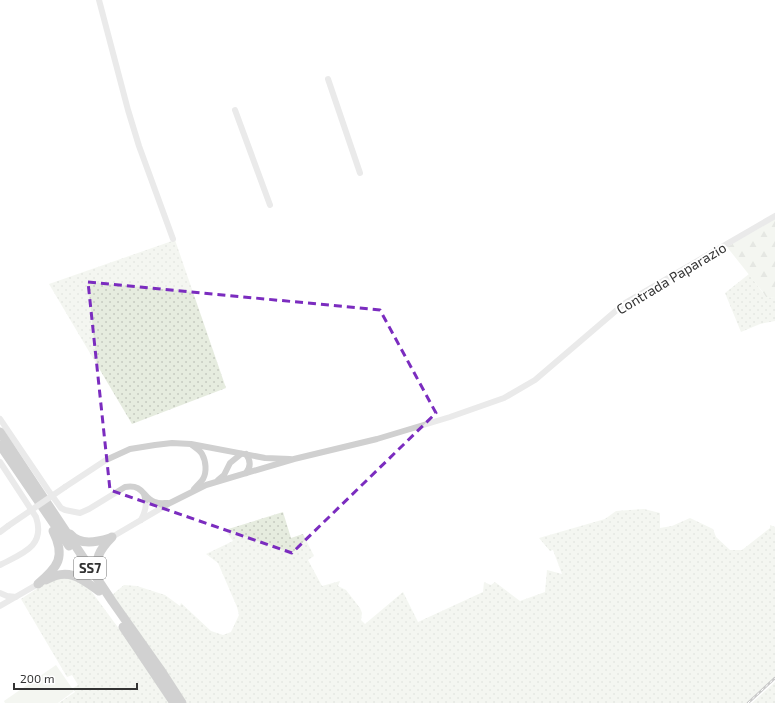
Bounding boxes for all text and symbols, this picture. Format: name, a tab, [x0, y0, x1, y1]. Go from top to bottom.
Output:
street label: Contrada Paparazio	[613, 238, 729, 317]
road number: SS7	[74, 557, 106, 579]
scale bar	[14, 665, 137, 691]
text: 200 m	[20, 671, 54, 685]

